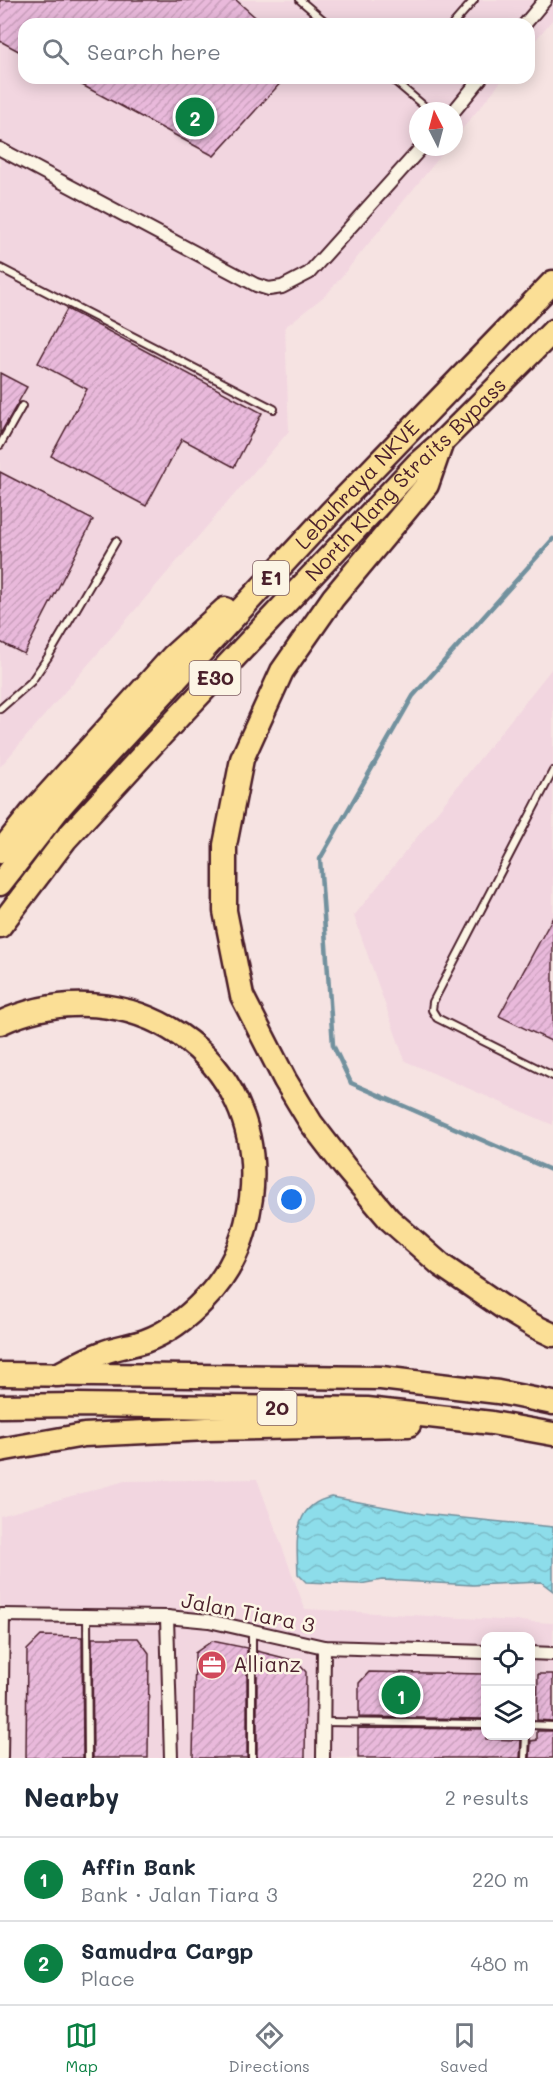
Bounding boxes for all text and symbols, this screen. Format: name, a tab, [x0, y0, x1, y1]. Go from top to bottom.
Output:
search box	[18, 18, 535, 84]
icon: search	[39, 35, 72, 68]
text: Search here	[87, 37, 221, 66]
pin: 2	[176, 94, 214, 140]
north arrow	[409, 102, 463, 156]
street label: North Klang Straits Bypass	[298, 371, 511, 586]
street label: Lebuhraya NKVE	[288, 414, 425, 554]
road number: E1	[253, 561, 289, 595]
road number: E30	[190, 661, 240, 695]
your location	[277, 1185, 306, 1214]
road number: 20	[258, 1391, 296, 1425]
street label: Jalan Tiara 3	[179, 1585, 317, 1638]
map controls	[481, 1632, 535, 1740]
button: locate	[481, 1632, 535, 1686]
office icon: Allianz	[196, 1649, 228, 1681]
place label: Allianz	[233, 1650, 301, 1677]
pin: 1	[382, 1672, 420, 1718]
button: layers	[481, 1686, 535, 1740]
text: Nearby	[24, 1780, 119, 1814]
text: 2 results	[445, 1784, 529, 1810]
text: Affin Bank	[81, 1852, 196, 1881]
text: 1	[39, 1866, 48, 1892]
text: 220 m	[472, 1866, 529, 1892]
text: Bank · Jalan Tiara 3	[81, 1881, 278, 1907]
text: Samudra Cargp	[81, 1936, 253, 1965]
text: 2	[38, 1950, 49, 1976]
text: 480 m	[470, 1950, 529, 1976]
text: Place	[81, 1965, 135, 1991]
tab: Map	[65, 2019, 98, 2076]
tab: Directions	[229, 2019, 310, 2076]
tab: Saved	[440, 2019, 488, 2076]

